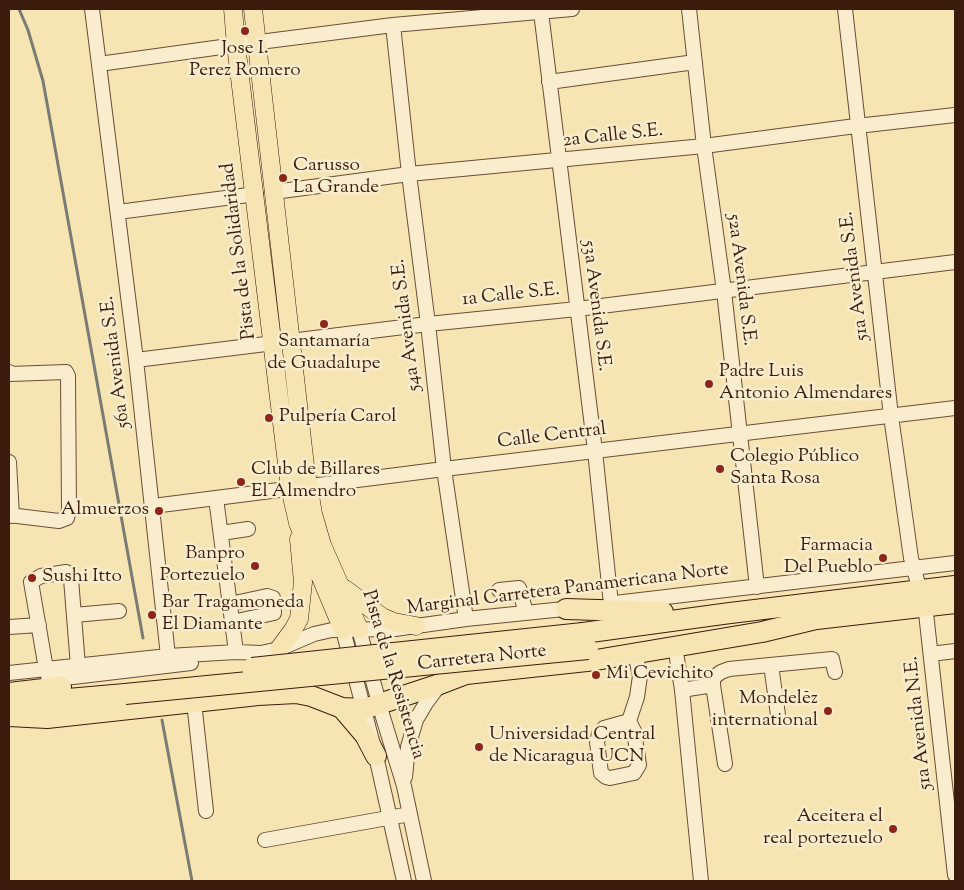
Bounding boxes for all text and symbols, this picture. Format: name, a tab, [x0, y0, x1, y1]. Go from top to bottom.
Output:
marker: Jose I. Perez Romero	[239, 25, 251, 37]
place label: Jose I. Perez Romero	[189, 39, 301, 83]
street label: 2a Calle S.E.	[562, 120, 664, 154]
place label: Carusso La Grande	[293, 156, 379, 200]
street label: Pista de la Solidaridad	[218, 161, 262, 341]
marker: Carusso La Grande	[277, 172, 289, 184]
street label: 51a Avenida S.E.	[837, 210, 875, 342]
street label: 52a Avenida S.E.	[721, 213, 759, 347]
street label: 53a Avenida S.E.	[576, 239, 614, 373]
street label: 54a Avenida S.E.	[389, 257, 427, 393]
street label: 1a Calle S.E.	[461, 280, 561, 312]
street label: 56a Avenida S.E.	[98, 294, 136, 430]
marker: Santamaría de Guadalupe	[318, 318, 330, 330]
place label: Santamaría de Guadalupe	[267, 332, 381, 376]
place label: Padre Luis Antonio Almendares	[719, 362, 892, 406]
marker: Padre Luis Antonio Almendares	[703, 378, 715, 390]
place label: Pulpería Carol	[279, 407, 396, 429]
marker: Pulpería Carol	[263, 412, 275, 424]
street label: Calle Central	[496, 419, 608, 455]
place label: Colegio Público Santa Rosa	[730, 447, 859, 491]
place label: Club de Billares El Almendro	[251, 460, 380, 504]
marker: Colegio Público Santa Rosa	[714, 463, 726, 475]
marker: Club de Billares El Almendro	[235, 476, 247, 488]
place label: Almuerzos	[61, 500, 149, 522]
marker: Almuerzos	[153, 505, 165, 517]
place label: Farmacia Del Pueblo	[784, 536, 873, 580]
place label: Banpro Portezuelo	[160, 544, 245, 588]
marker: Farmacia Del Pueblo	[877, 552, 889, 564]
street label: Marginal Carretera Panamericana Norte	[406, 559, 730, 621]
marker: Banpro Portezuelo	[249, 560, 261, 572]
place label: Sushi Itto	[42, 567, 122, 589]
marker: Sushi Itto	[26, 572, 38, 584]
street label: Pista de la Resistencia	[355, 588, 429, 762]
place label: Bar Tragamoneda El Diamante	[162, 593, 304, 637]
marker: Bar Tragamoneda El Diamante	[146, 609, 158, 621]
street label: Carretera Norte	[416, 641, 548, 677]
street label: 51a Avenida N.E.	[902, 655, 938, 791]
place label: Mi Cevichito	[606, 664, 713, 686]
marker: Mi Cevichito	[590, 669, 602, 681]
place label: Mondelēz international	[712, 689, 818, 733]
marker: Mondelēz international	[822, 705, 834, 717]
place label: Universidad Central de Nicaragua UCN	[489, 725, 656, 769]
marker: Universidad Central de Nicaragua UCN	[473, 741, 485, 753]
place label: Aceitera el real portezuelo	[763, 807, 883, 851]
marker: Aceitera el real portezuelo	[887, 823, 899, 835]

